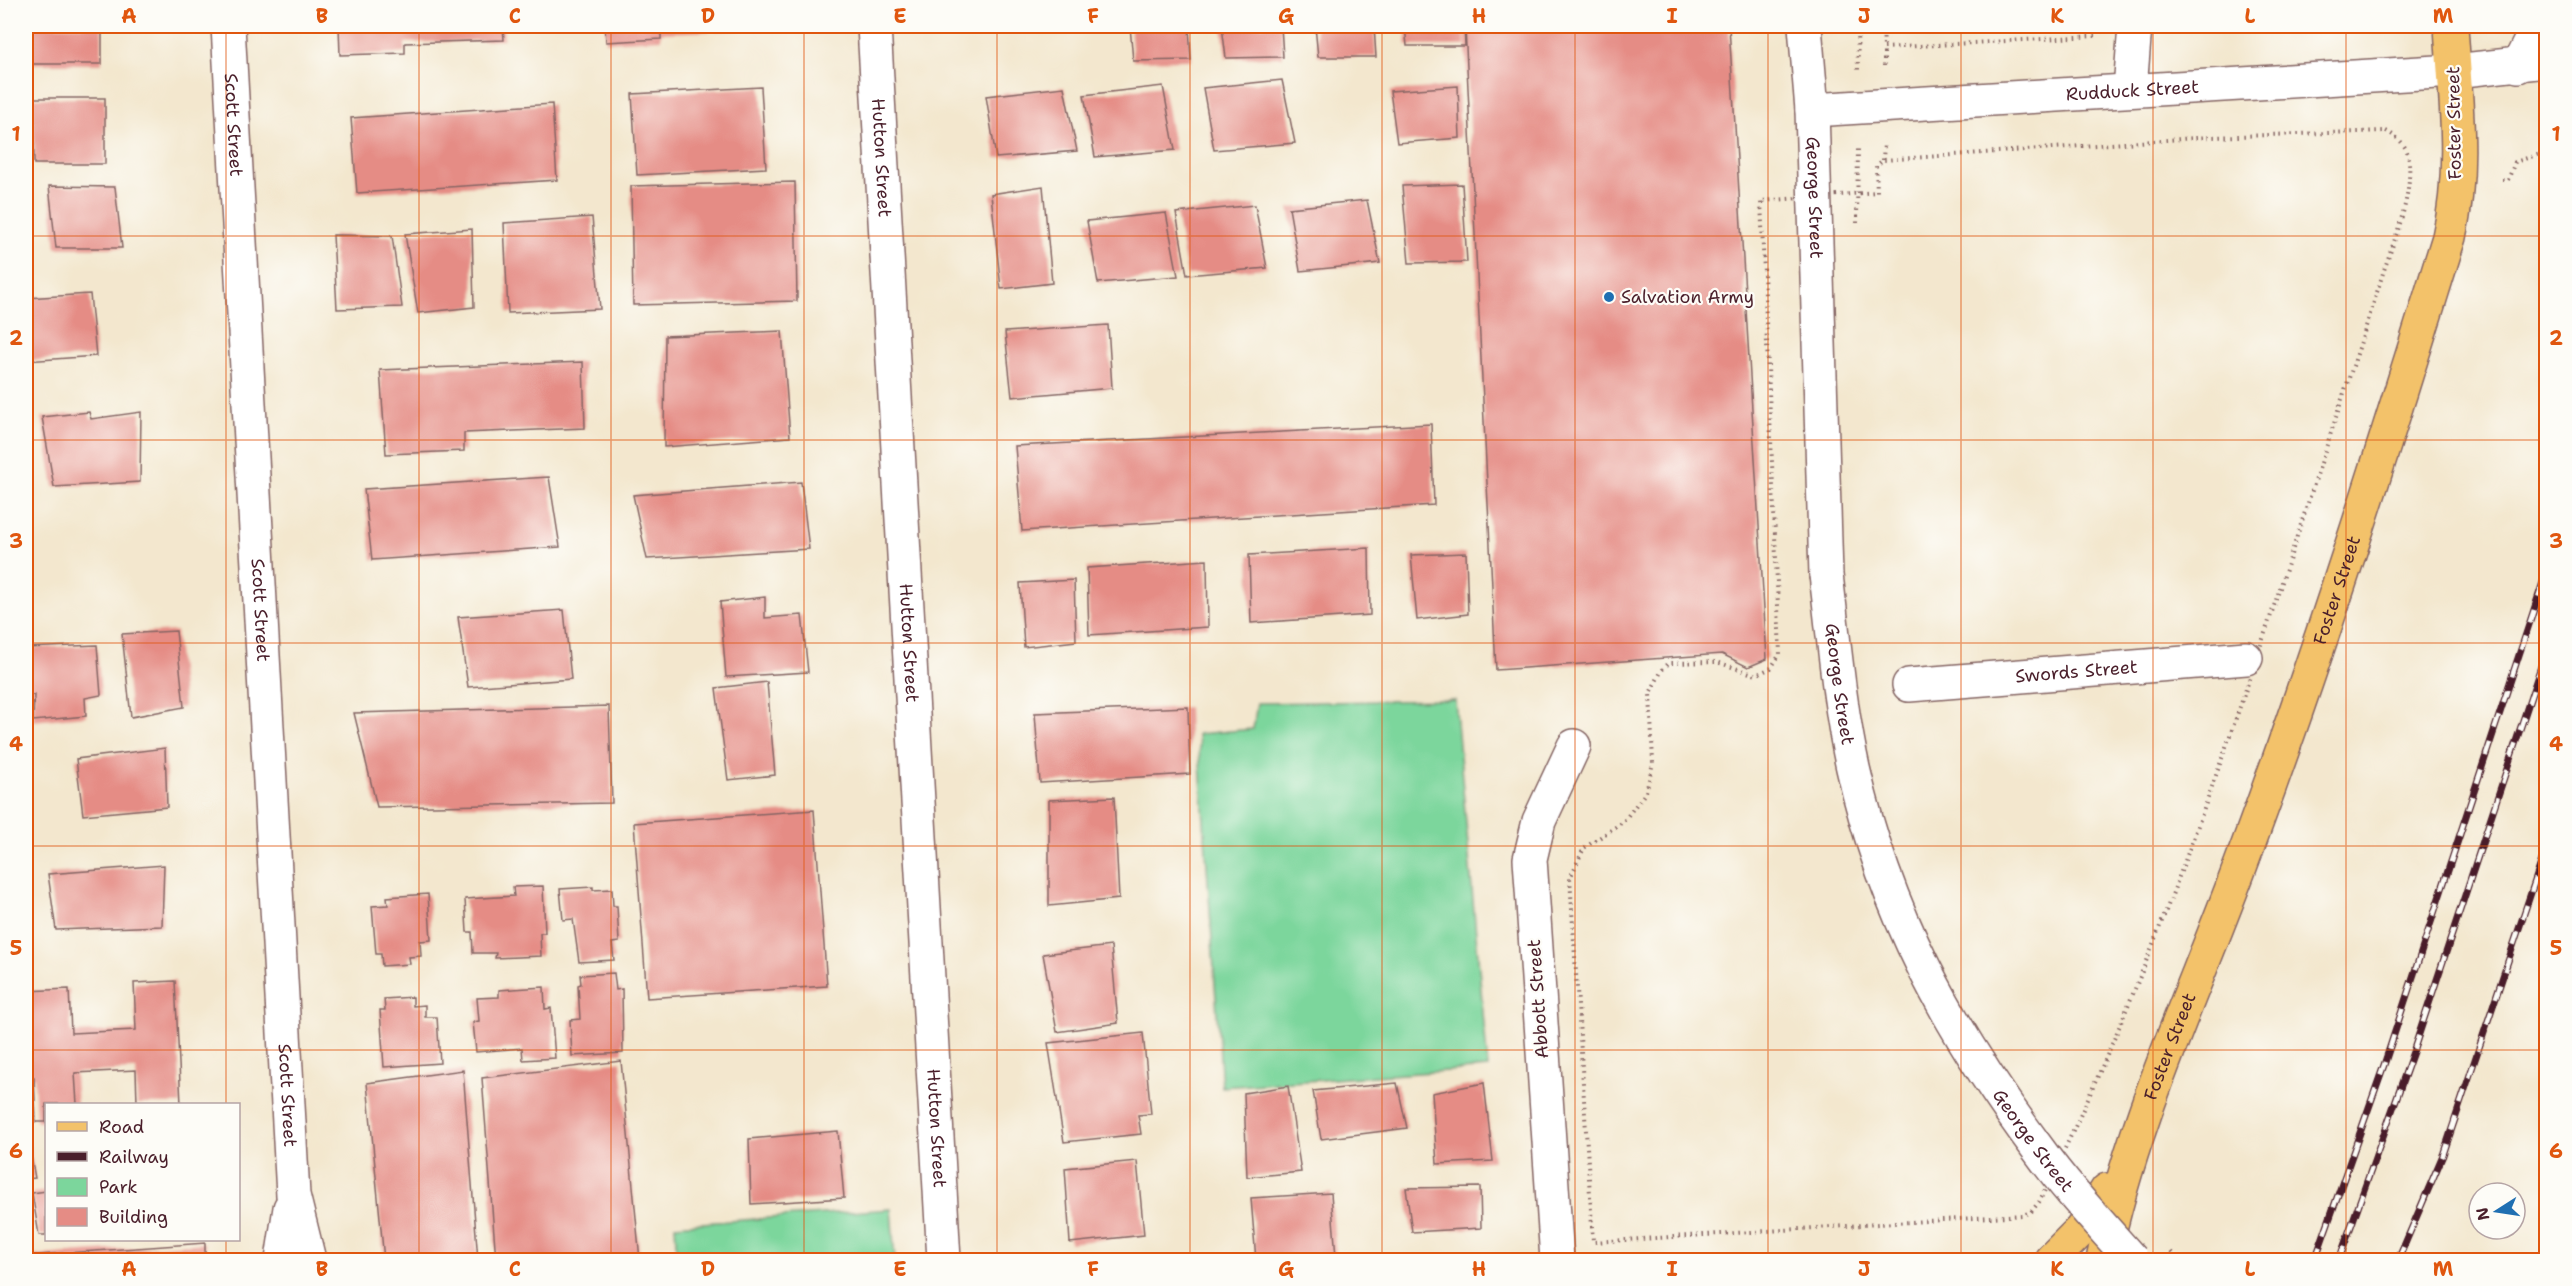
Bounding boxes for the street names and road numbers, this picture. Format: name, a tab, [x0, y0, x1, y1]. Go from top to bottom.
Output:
street label: Foster Street	[2441, 66, 2467, 180]
street label: Scott Street	[219, 72, 248, 177]
street label: Rudduck Street	[2065, 75, 2200, 107]
street label: Hutton Street	[866, 98, 897, 218]
street label: George Street	[1801, 136, 1828, 259]
street label: Foster Street	[2308, 532, 2366, 648]
street label: Scott Street	[246, 558, 275, 663]
street label: Hutton Street	[894, 583, 924, 703]
street label: George Street	[1820, 622, 1860, 747]
street label: Swords Street	[2014, 655, 2139, 688]
street label: Abbott Street	[1522, 938, 1554, 1059]
street label: Foster Street	[2138, 989, 2202, 1104]
street label: Scott Street	[273, 1043, 302, 1148]
street label: Hutton Street	[921, 1068, 952, 1189]
street label: George Street	[1987, 1084, 2079, 1197]

